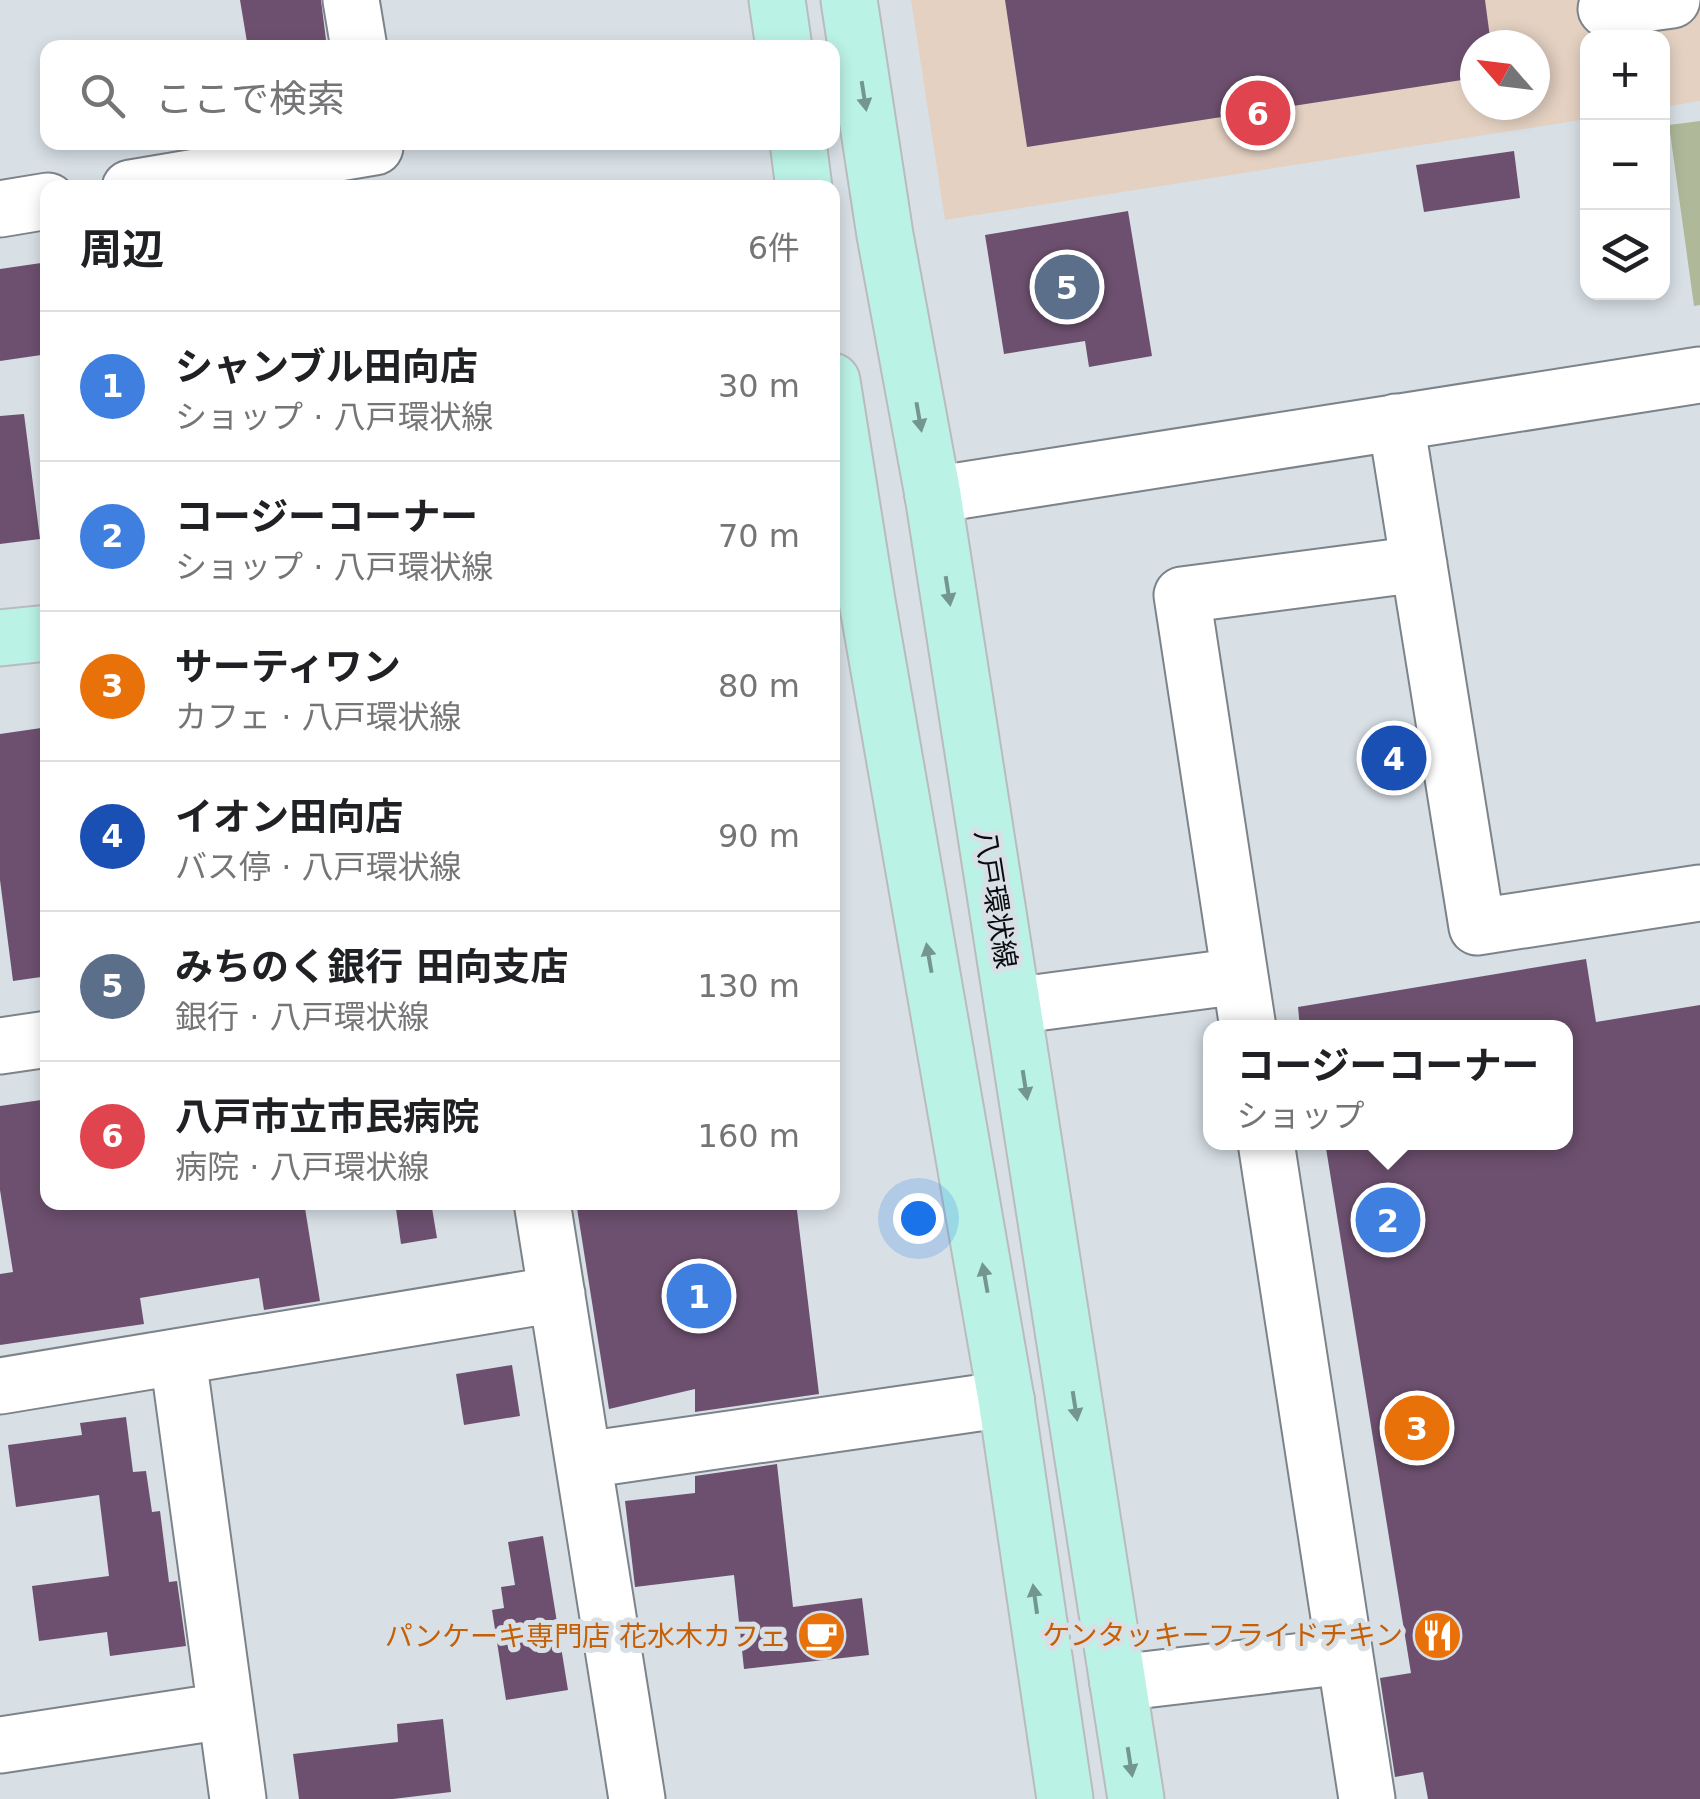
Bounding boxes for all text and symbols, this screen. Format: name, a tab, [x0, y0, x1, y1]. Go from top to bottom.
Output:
north arrow	[1460, 30, 1550, 120]
map controls	[1580, 30, 1670, 300]
button: +	[1580, 30, 1670, 120]
search box	[40, 40, 840, 150]
icon: search	[75, 68, 130, 123]
pin: 6	[1226, 76, 1290, 150]
text: ここで検索	[155, 77, 345, 121]
one-way arrow	[856, 81, 872, 113]
button: −	[1580, 120, 1670, 210]
button: layers	[1580, 210, 1670, 300]
text: 周辺	[80, 225, 164, 274]
text: 6件	[748, 229, 800, 267]
pin: 5	[1034, 250, 1100, 324]
text: シャンブル田向店	[175, 345, 478, 389]
text: 1	[101, 367, 124, 405]
text: 30 m	[718, 367, 800, 405]
text: ショップ · 八戸環状線	[175, 398, 494, 436]
one-way arrow	[912, 401, 927, 433]
text: コージーコーナー	[175, 495, 478, 539]
text: 2	[101, 517, 124, 555]
text: 70 m	[718, 517, 800, 555]
text: ショップ · 八戸環状線	[175, 548, 494, 586]
one-way arrow	[941, 576, 956, 607]
text: サーティワン	[175, 645, 401, 689]
text: 3	[101, 667, 124, 705]
text: 80 m	[718, 667, 800, 705]
text: カフェ · 八戸環状線	[175, 698, 462, 736]
pin: 4	[1362, 720, 1426, 796]
text: イオン田向店	[175, 795, 403, 839]
text: 4	[101, 817, 124, 855]
text: 90 m	[718, 817, 800, 855]
street label: 八戸環状線	[968, 827, 1023, 971]
text: バス停 · 八戸環状線	[175, 848, 462, 886]
one-way arrow	[921, 941, 936, 973]
text: みちのく銀行 田向支店	[175, 945, 568, 989]
text: 5	[101, 967, 124, 1005]
text: 130 m	[698, 967, 800, 1005]
text: 銀行 · 八戸環状線	[175, 998, 430, 1036]
popup	[1203, 1020, 1573, 1150]
text: コージーコーナー	[1236, 1044, 1540, 1088]
one-way arrow	[1018, 1070, 1034, 1101]
text: 八戸市立市民病院	[175, 1095, 479, 1139]
text: ショップ	[1236, 1097, 1364, 1135]
text: 6	[101, 1117, 124, 1155]
text: 160 m	[698, 1117, 800, 1155]
text: 病院 · 八戸環状線	[175, 1148, 430, 1186]
pin: 2	[1356, 1182, 1420, 1258]
your location	[893, 1193, 944, 1244]
pin: 1	[666, 1258, 732, 1334]
one-way arrow	[977, 1261, 992, 1293]
pin: 3	[1384, 1390, 1450, 1466]
one-way arrow	[1068, 1391, 1083, 1422]
one-way arrow	[1027, 1582, 1043, 1614]
restaurant icon: ケンタッキーフライドチキン	[1412, 1609, 1464, 1661]
cafe icon: パンケーキ専門店 花水木カフェ	[796, 1610, 848, 1662]
place label: ケンタッキーフライドチキン	[1042, 1619, 1403, 1652]
place label: パンケーキ専門店 花水木カフェ	[385, 1620, 787, 1653]
one-way arrow	[1123, 1747, 1139, 1778]

